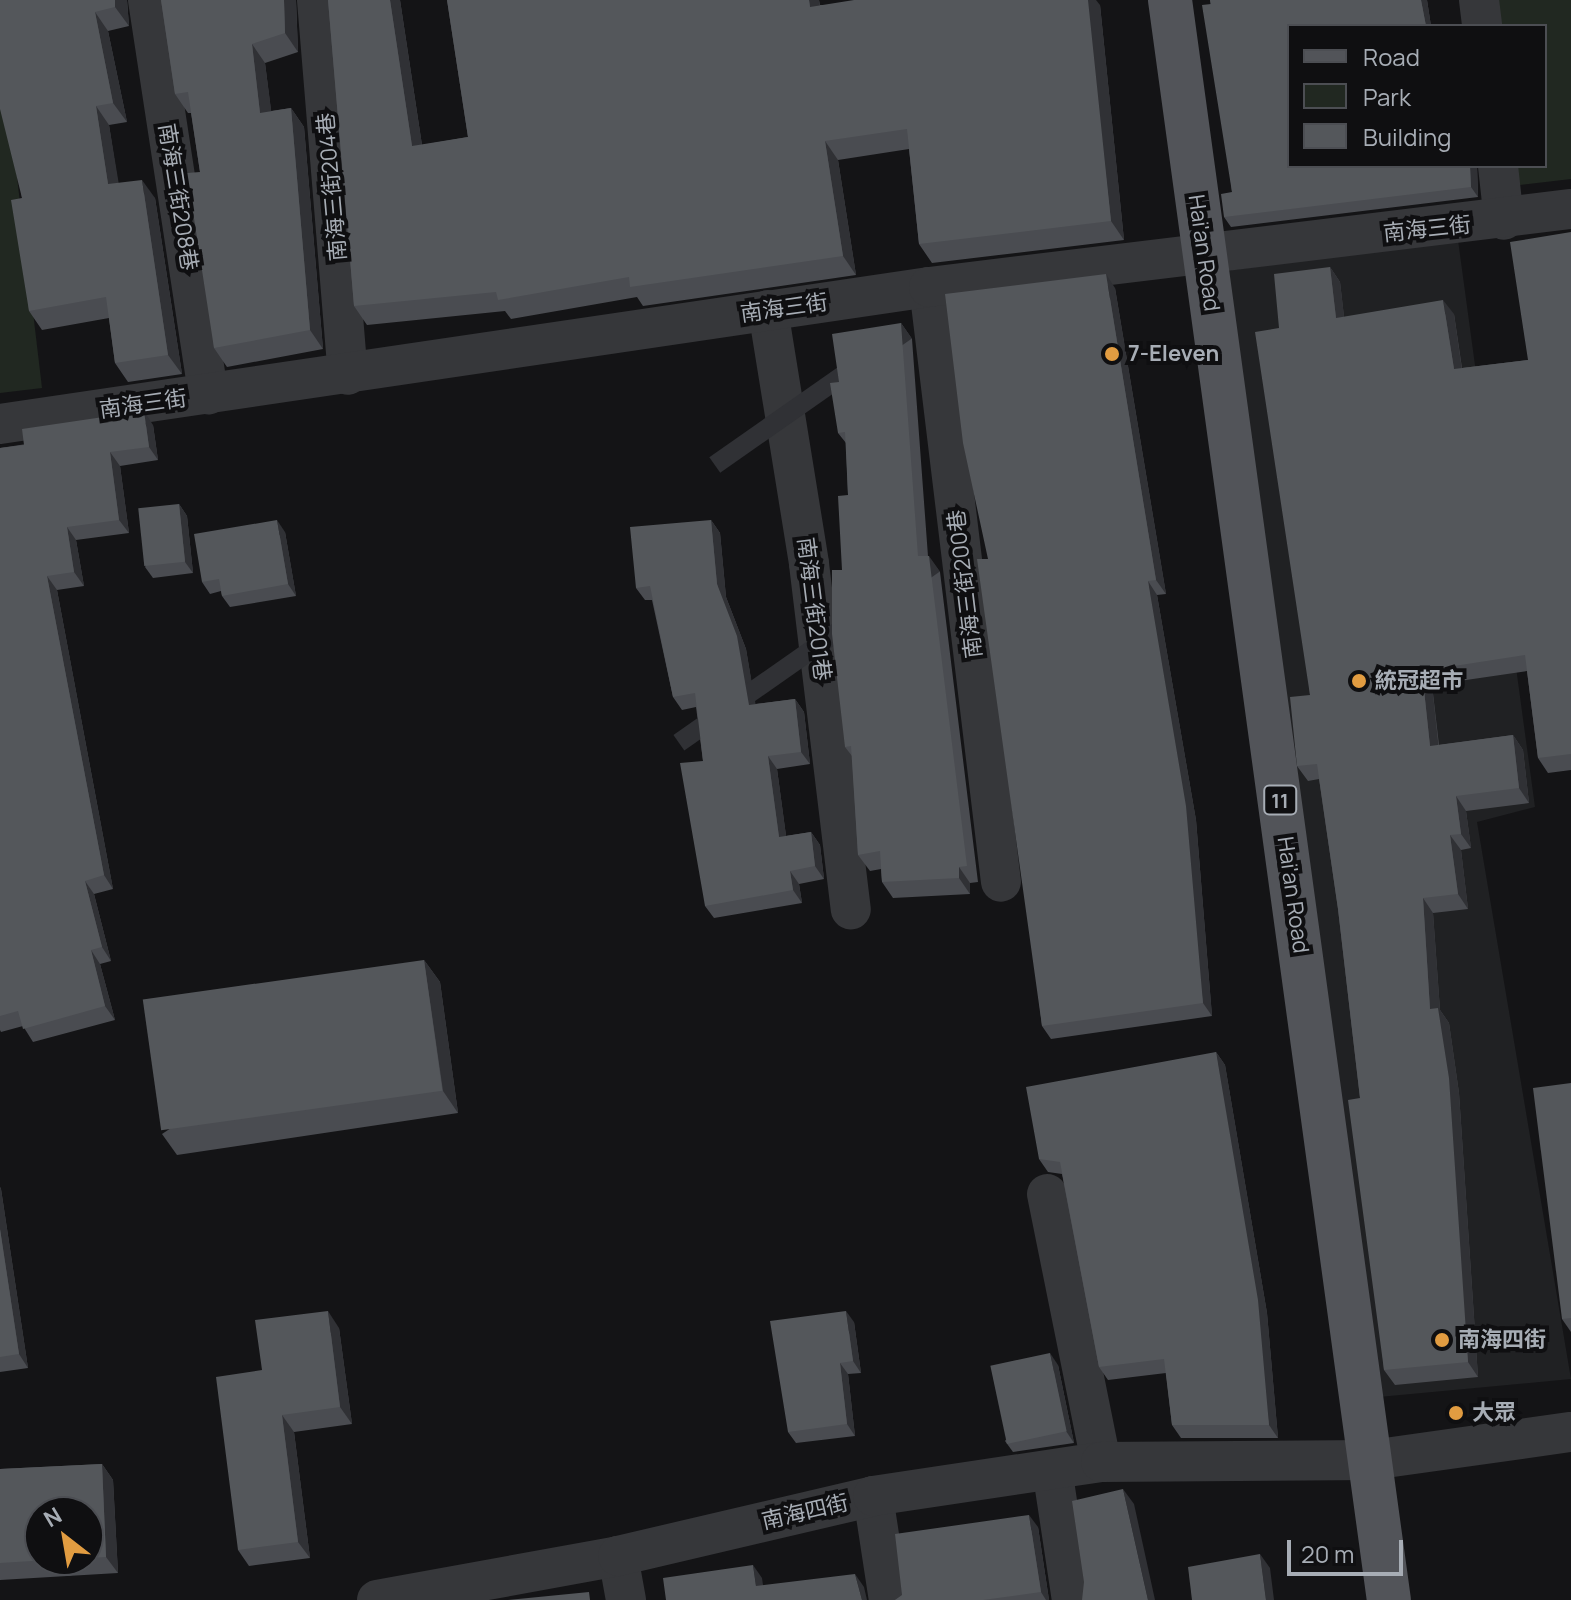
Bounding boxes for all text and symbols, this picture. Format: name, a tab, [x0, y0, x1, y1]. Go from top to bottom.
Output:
legend	[1287, 24, 1547, 168]
text: Road	[1363, 40, 1420, 73]
text: Park	[1363, 80, 1411, 113]
street label: 南海三街204巷	[312, 112, 352, 262]
text: Building	[1363, 120, 1451, 153]
street label: 南海三街208巷	[153, 121, 203, 273]
street label: Hai'an Road	[1183, 193, 1225, 313]
street label: 南海三街	[1382, 211, 1472, 247]
street label: 南海三街	[739, 289, 829, 327]
place label: 7-Eleven	[1128, 341, 1219, 367]
marker: 7-Eleven	[1103, 345, 1121, 363]
street label: 南海三街	[98, 385, 188, 423]
street label: 南海三街200巷	[943, 508, 987, 660]
street label: 南海三街201巷	[792, 536, 836, 682]
place label: 統冠超市	[1375, 668, 1463, 694]
marker: 統冠超市	[1350, 672, 1368, 690]
road number: 11	[1262, 784, 1298, 816]
street label: Hai'an Road	[1272, 835, 1314, 955]
place label: 南海四街	[1458, 1327, 1546, 1353]
marker: 南海四街	[1433, 1331, 1451, 1349]
place label: 大眾	[1472, 1400, 1516, 1426]
marker: 大眾	[1447, 1404, 1465, 1422]
street label: 南海四街	[759, 1489, 851, 1535]
north arrow	[24, 1496, 104, 1576]
text: N	[38, 1500, 67, 1534]
scale bar	[1291, 1524, 1407, 1574]
text: 20 m	[1301, 1537, 1354, 1570]

